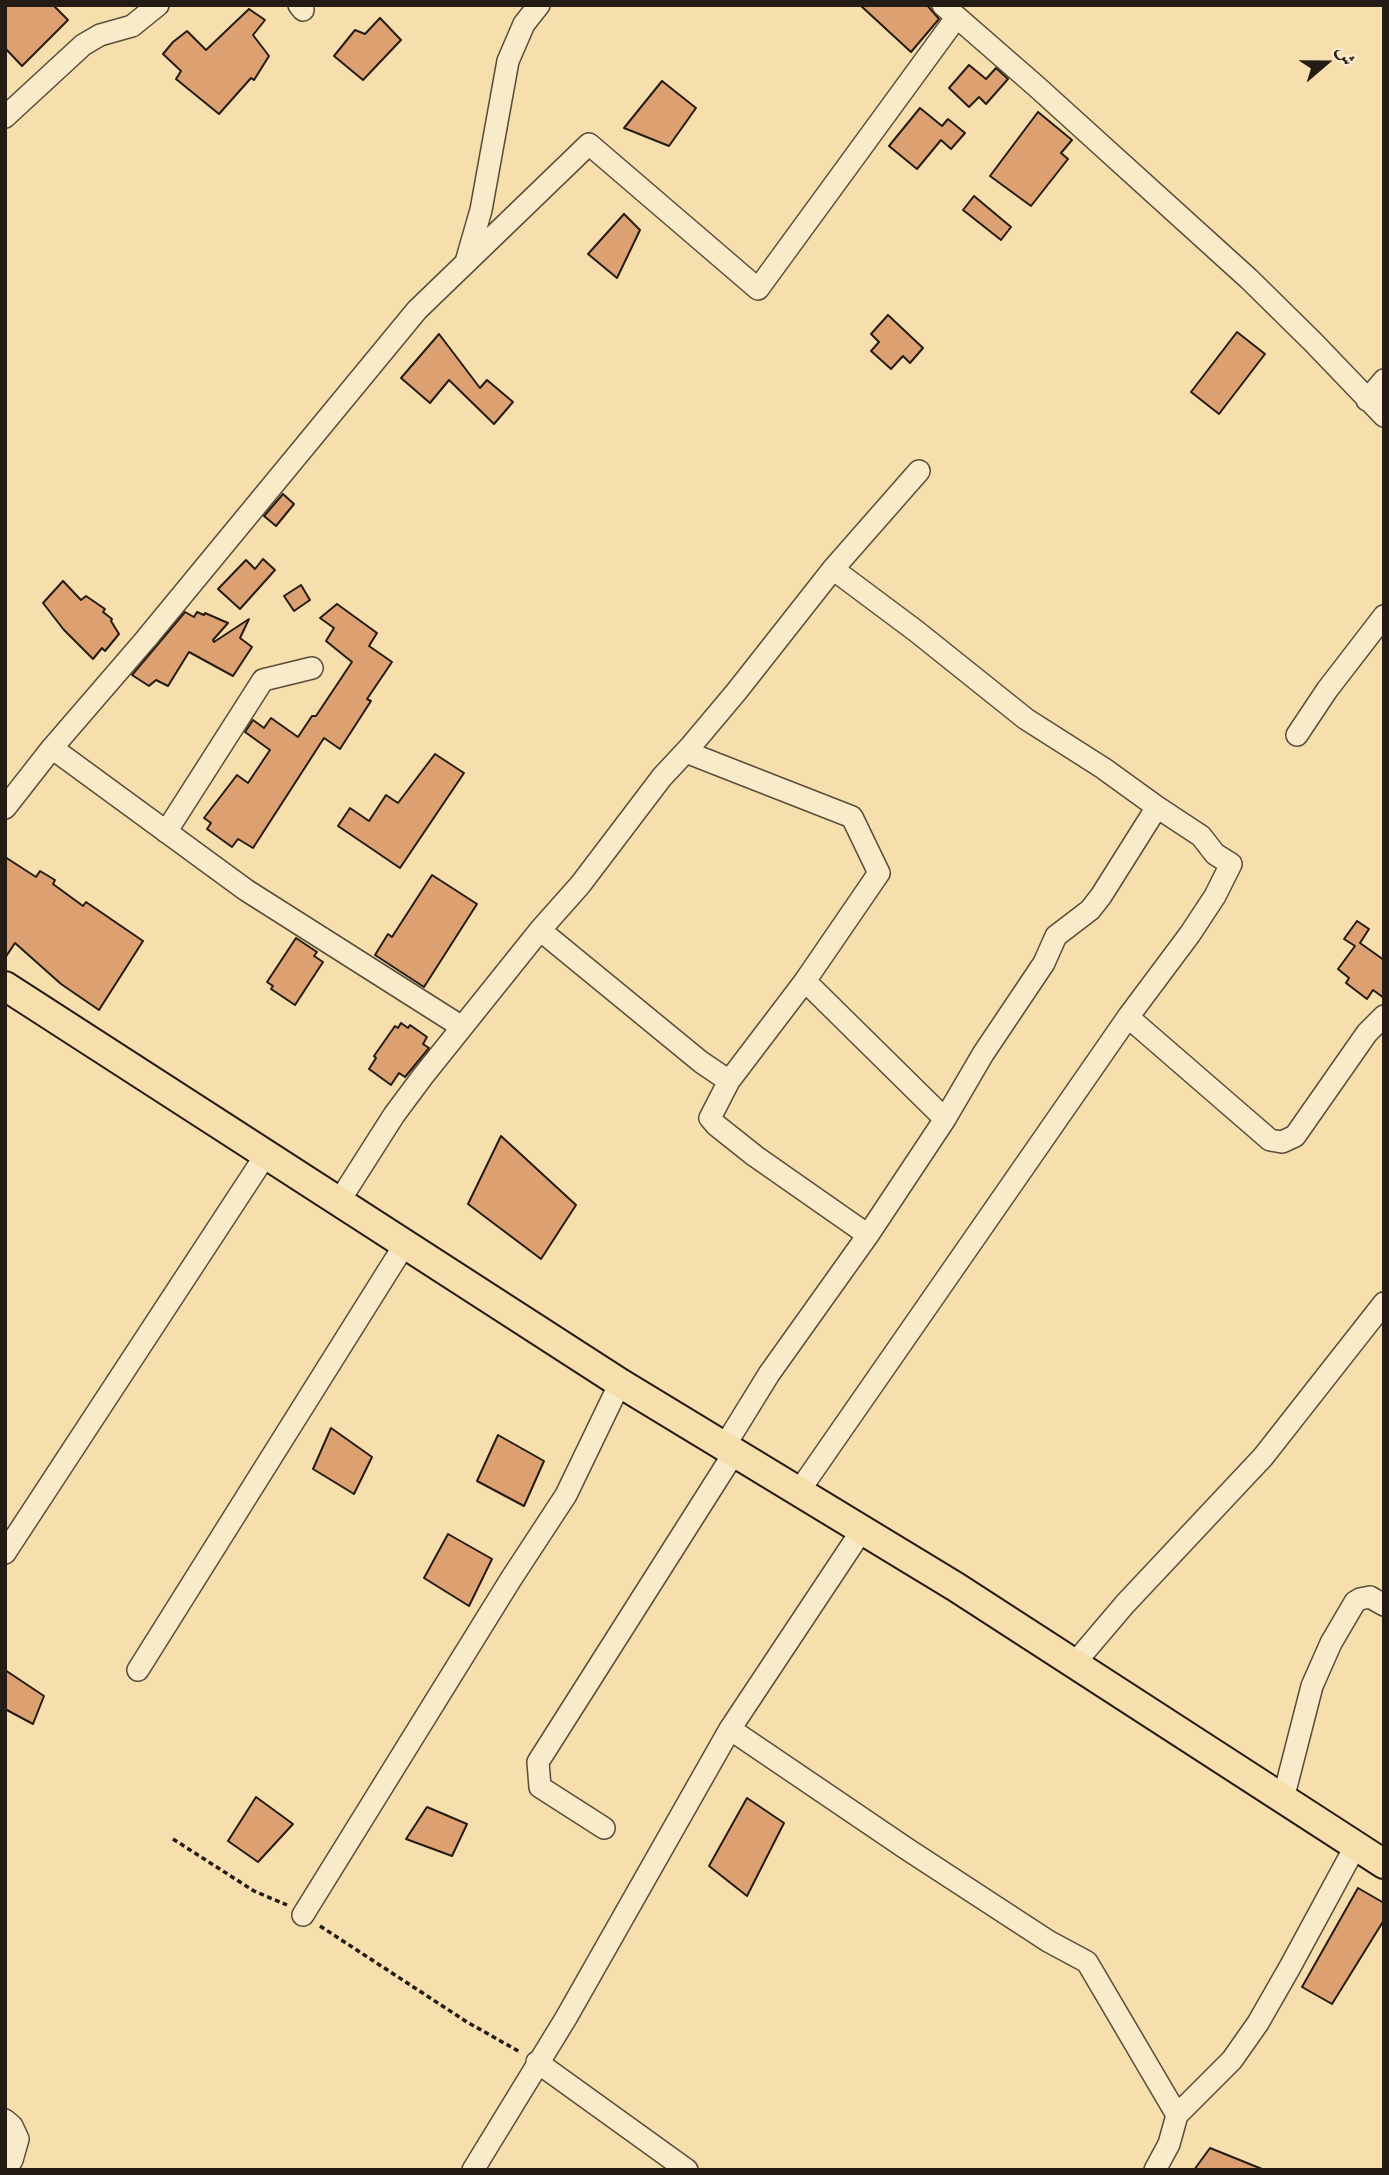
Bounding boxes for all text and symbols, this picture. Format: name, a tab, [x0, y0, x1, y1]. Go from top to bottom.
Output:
north arrow	[1291, 28, 1361, 98]
text: ش	[1332, 43, 1360, 68]

